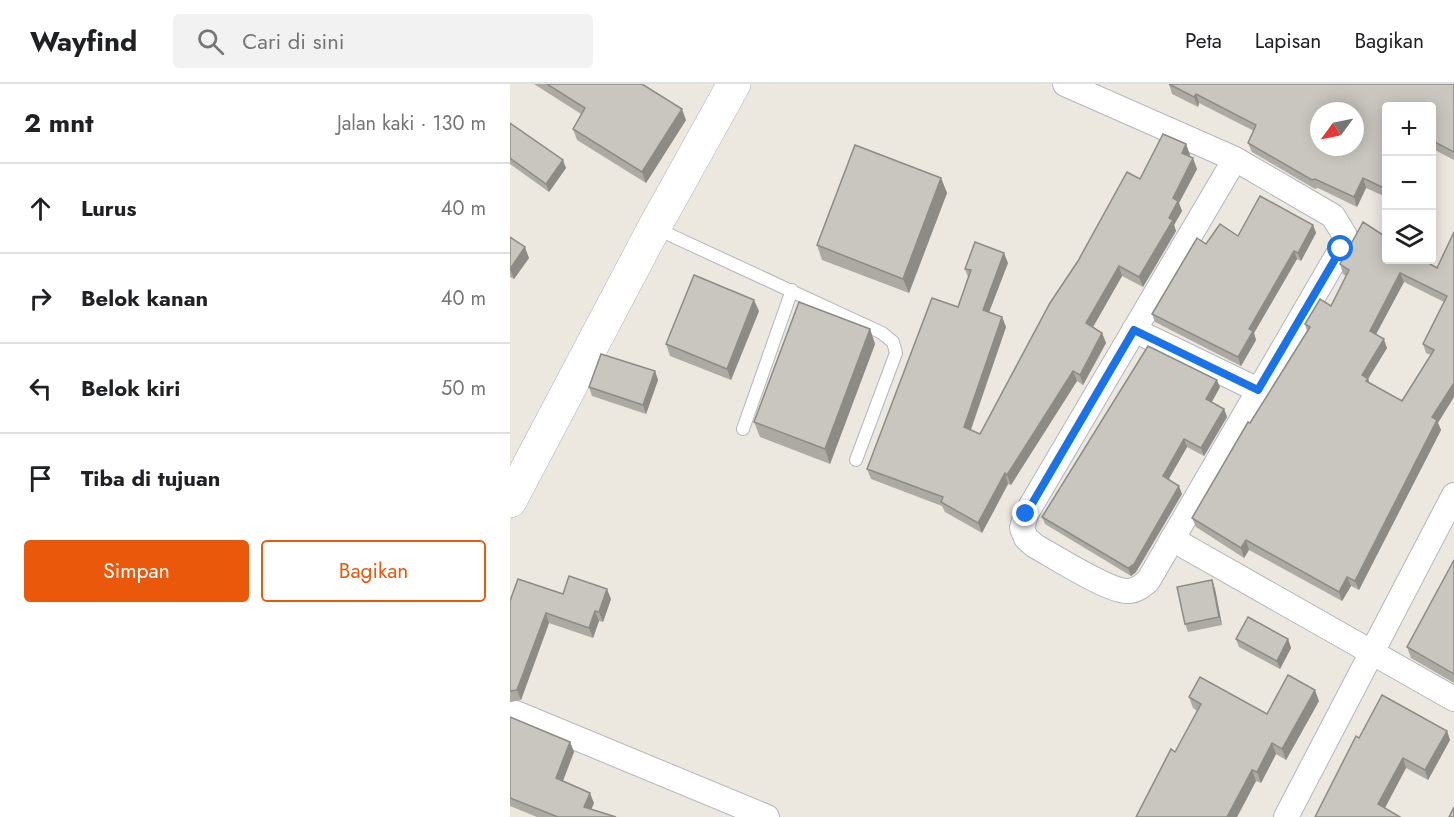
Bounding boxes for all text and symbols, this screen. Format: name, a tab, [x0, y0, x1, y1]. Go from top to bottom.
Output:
search box	[173, 14, 593, 68]
text: Wayfind	[30, 21, 137, 62]
icon: search	[194, 25, 227, 58]
text: Cari di sini	[242, 25, 345, 57]
text: Peta	[1185, 26, 1222, 56]
text: Lapisan	[1255, 26, 1321, 56]
text: Bagikan	[1354, 26, 1424, 56]
north arrow	[1310, 102, 1364, 156]
map controls	[1382, 102, 1436, 264]
button: +	[1382, 102, 1436, 156]
text: 2 mnt	[24, 104, 93, 142]
text: Jalan kaki · 130 m	[337, 109, 486, 138]
button: −	[1382, 156, 1436, 210]
icon: ahead	[24, 192, 57, 225]
text: Lurus	[81, 192, 137, 224]
text: 40 m	[441, 194, 486, 223]
button: layers	[1382, 210, 1436, 264]
route start	[1327, 235, 1353, 261]
icon: right	[24, 282, 57, 315]
text: Belok kanan	[81, 282, 208, 314]
text: 40 m	[441, 284, 486, 313]
icon: left	[24, 372, 57, 405]
text: Belok kiri	[81, 372, 180, 404]
text: 50 m	[441, 374, 486, 403]
icon: arrive	[24, 462, 57, 495]
text: Tiba di tujuan	[81, 462, 220, 494]
route end	[1012, 500, 1038, 526]
button: Simpan	[24, 540, 249, 602]
button: Bagikan	[261, 540, 486, 602]

